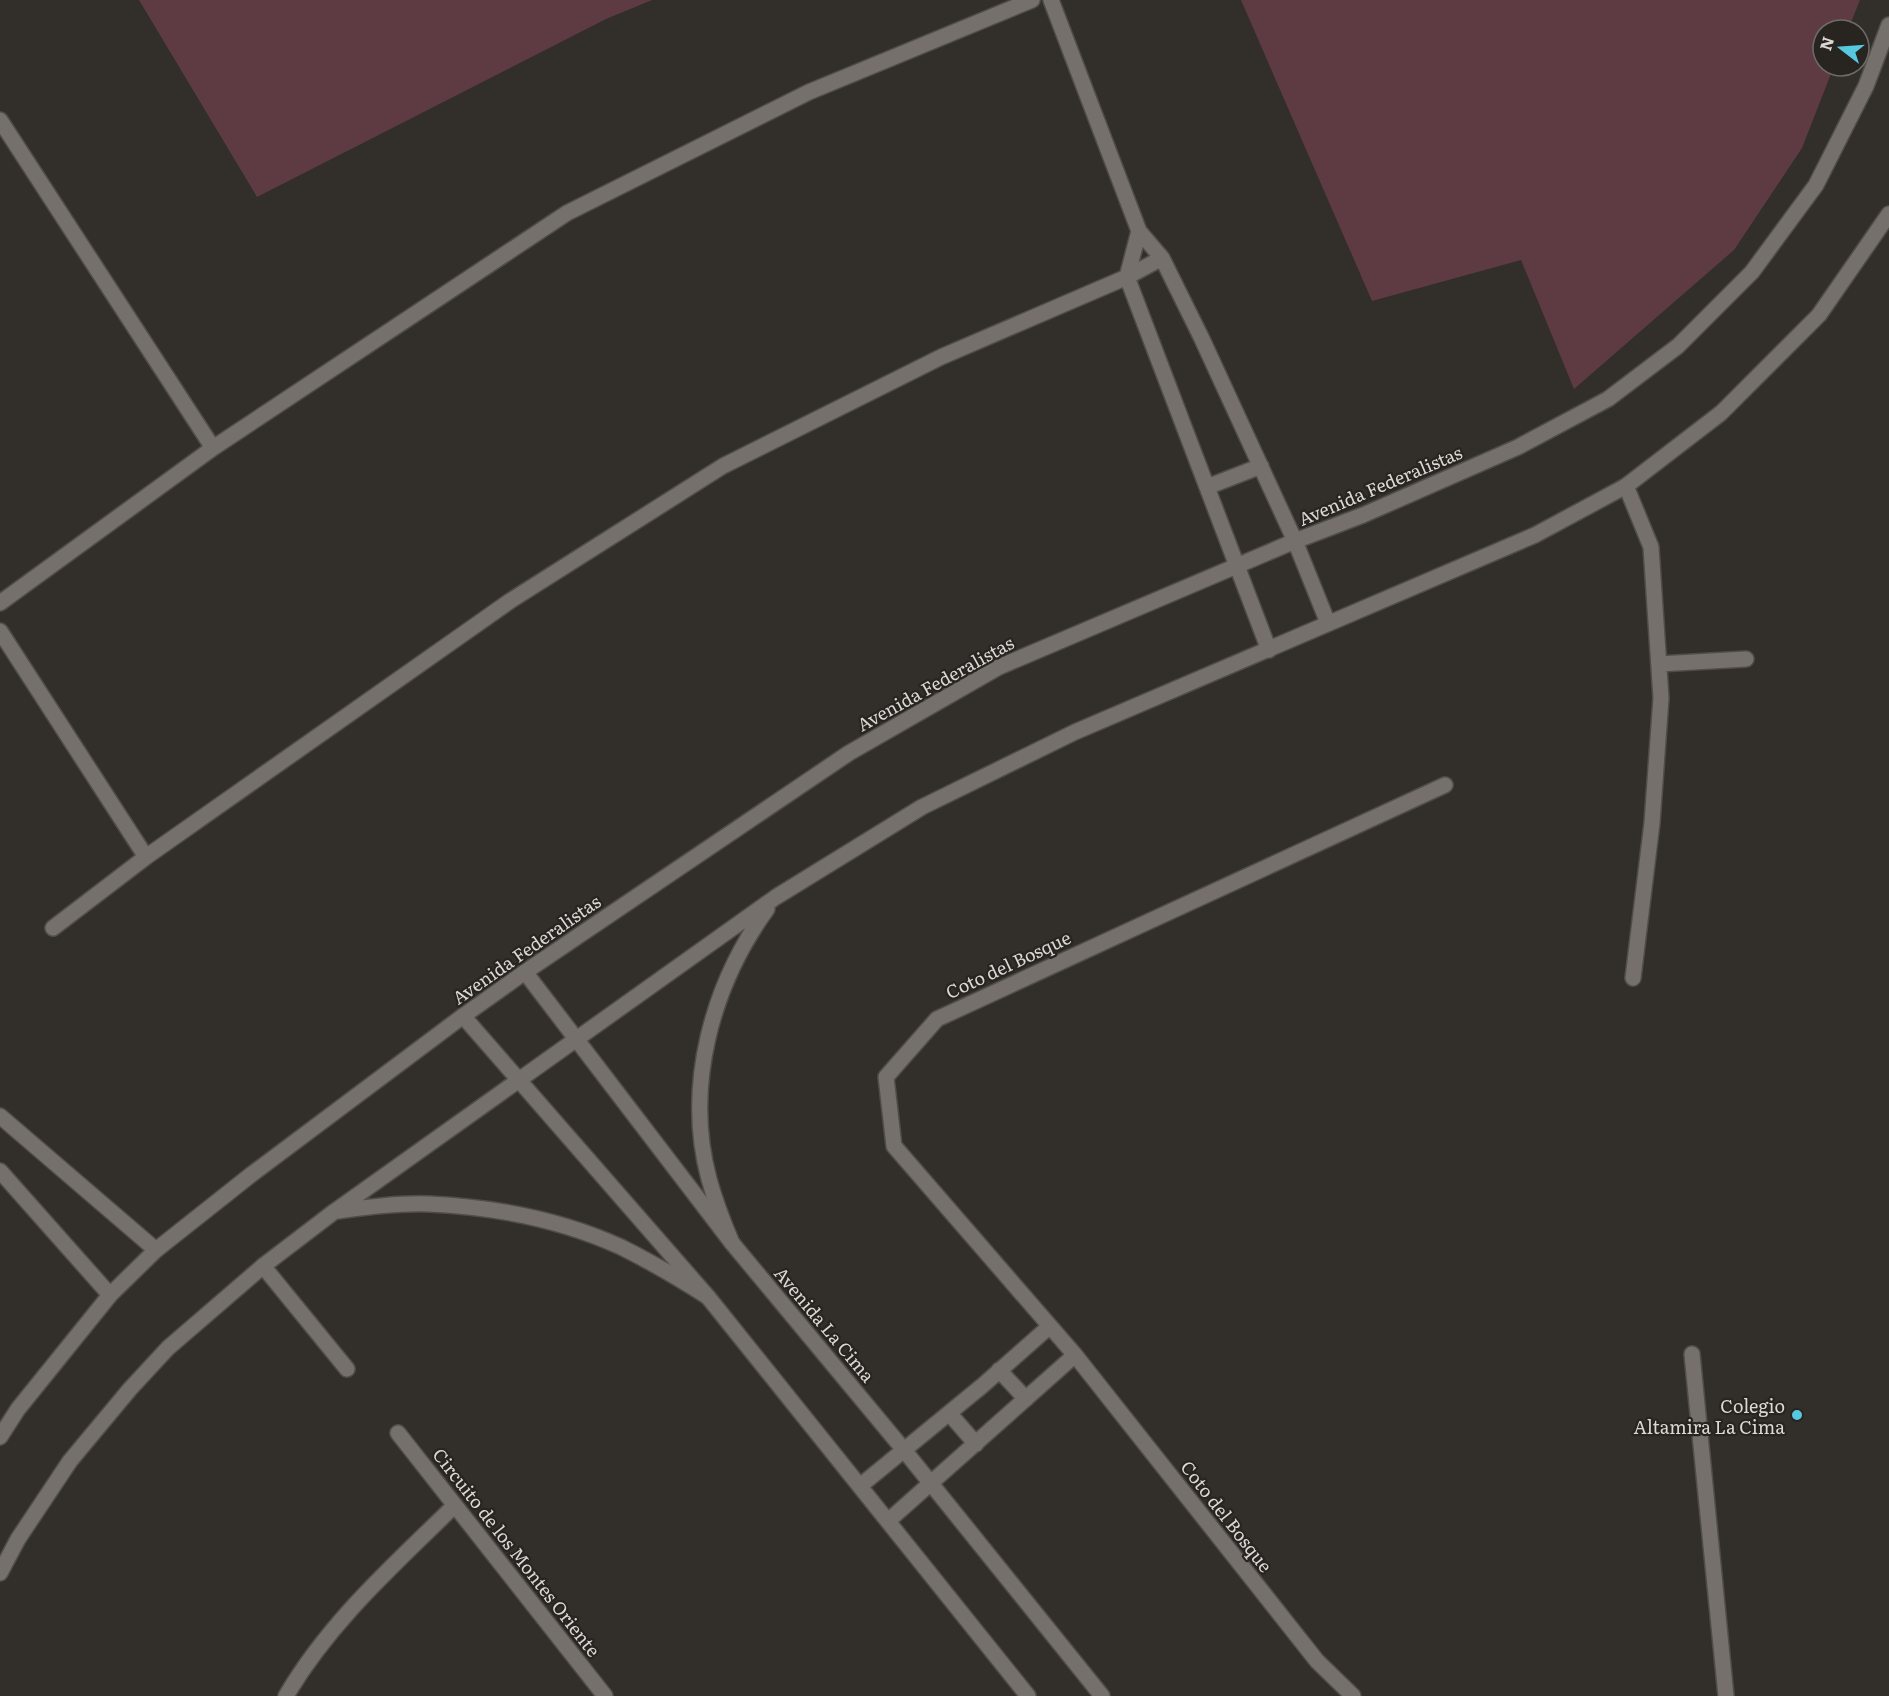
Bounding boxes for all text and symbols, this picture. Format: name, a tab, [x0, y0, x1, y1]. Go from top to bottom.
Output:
north arrow	[1811, 18, 1871, 78]
text: N	[1812, 33, 1839, 53]
street label: Avenida Federalistas	[1294, 438, 1466, 532]
street label: Avenida Federalistas	[852, 629, 1018, 737]
street label: Avenida Federalistas	[446, 888, 606, 1010]
street label: Coto del Bosque	[941, 923, 1075, 1005]
street label: Avenida La Cima	[768, 1260, 882, 1388]
place label: Colegio Altamira La Cima	[1634, 1392, 1785, 1440]
marker: Colegio Altamira La Cima	[1790, 1408, 1804, 1422]
street label: Circuito de los Montes Oriente	[427, 1442, 607, 1662]
street label: Coto del Bosque	[1175, 1454, 1279, 1578]

